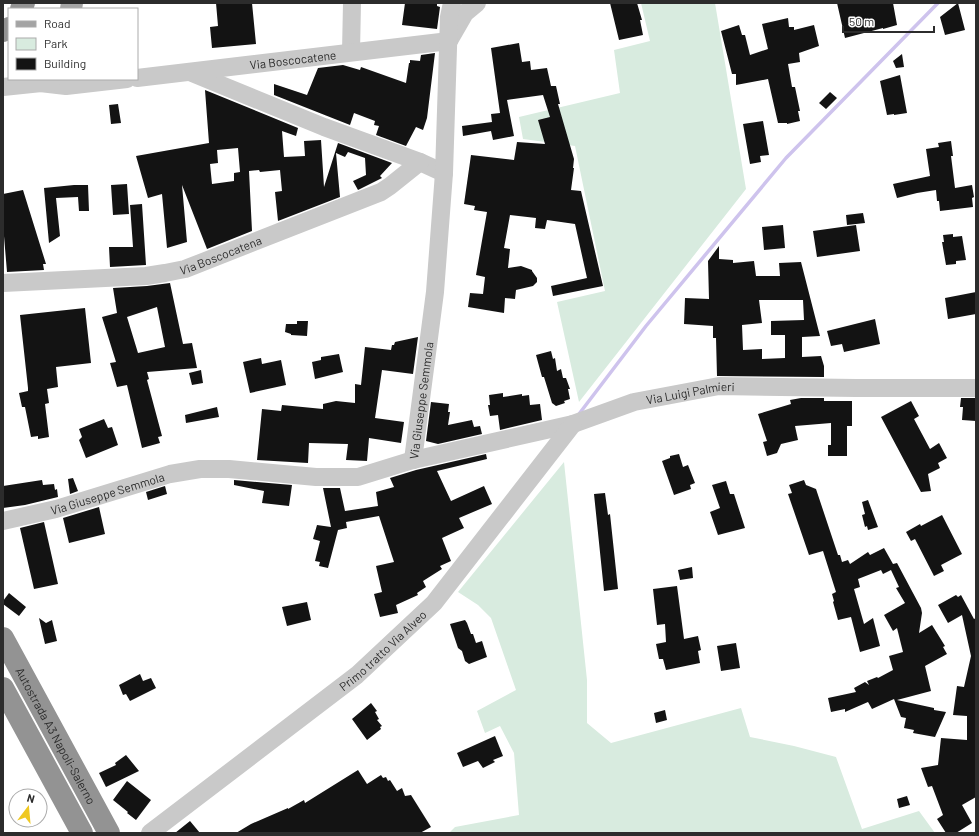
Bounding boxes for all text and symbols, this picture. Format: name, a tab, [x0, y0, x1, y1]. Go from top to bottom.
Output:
legend	[8, 8, 138, 80]
scale bar	[843, 8, 934, 34]
text: 50 m	[849, 14, 874, 28]
text: Road	[44, 16, 71, 30]
text: Park	[44, 36, 68, 50]
street label: Via Boscocatene	[249, 47, 337, 72]
text: Building	[44, 56, 86, 70]
street label: Via Boscocatena	[178, 233, 264, 277]
street label: Via Giuseppe Semmola	[406, 341, 435, 460]
street label: Via Luigi Palmieri	[645, 379, 735, 407]
street label: Via Giuseppe Semmola	[49, 469, 166, 517]
street label: Primo tratto Via Alveo	[336, 607, 429, 693]
street label: Autostrada A3 Napoli-Salerno	[14, 664, 98, 806]
north arrow	[8, 788, 48, 828]

